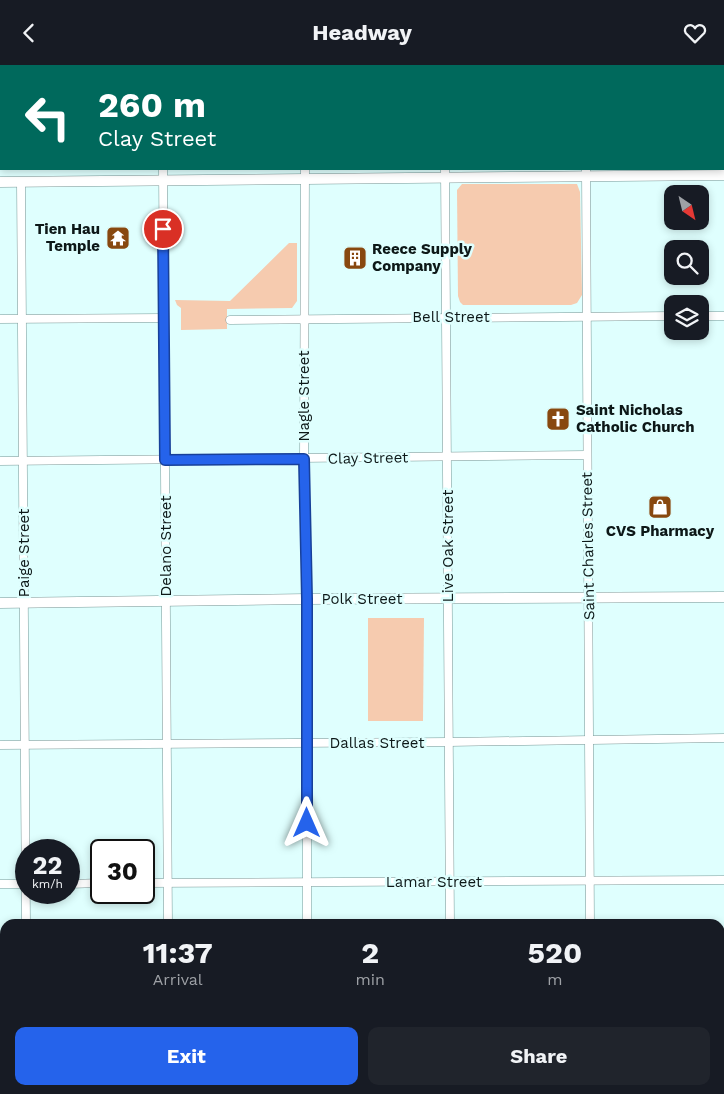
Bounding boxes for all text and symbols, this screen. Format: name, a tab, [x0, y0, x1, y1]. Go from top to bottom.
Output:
icon: back	[15, 19, 43, 47]
icon: heart	[681, 19, 709, 47]
text: Headway	[312, 20, 412, 45]
text: 260 m	[98, 84, 206, 126]
icon: left	[15, 85, 80, 150]
text: Clay Street	[98, 126, 216, 151]
north arrow	[664, 185, 709, 230]
map controls	[664, 185, 709, 340]
pin	[142, 208, 184, 250]
icon: arrive	[149, 215, 177, 243]
place label: Tien Hau Temple	[35, 220, 100, 255]
temple icon: Tien Hau Temple	[105, 225, 131, 251]
place label: Reece Supply Company	[372, 240, 472, 275]
button: search	[664, 240, 709, 285]
building icon: Reece Supply Company	[342, 245, 368, 271]
button: layers	[664, 295, 709, 340]
street label: Bell Street	[412, 308, 490, 326]
street label: Nagle Street	[295, 350, 313, 441]
place label: Saint Nicholas Catholic Church	[576, 401, 695, 436]
church icon: Saint Nicholas Catholic Church	[545, 406, 571, 432]
street label: Clay Street	[328, 448, 409, 468]
street label: Saint Charles Street	[578, 471, 598, 620]
street label: Live Oak Street	[439, 489, 457, 602]
shop icon: CVS Pharmacy	[647, 494, 673, 520]
street label: Delano Street	[157, 495, 175, 597]
street label: Paige Street	[15, 508, 33, 597]
place label: CVS Pharmacy	[606, 522, 715, 540]
street label: Polk Street	[321, 590, 403, 608]
street label: Dallas Street	[329, 734, 425, 752]
position arrow	[280, 796, 332, 848]
speed limit sign: 30	[90, 839, 155, 904]
text: 22	[33, 851, 62, 880]
street label: Lamar Street	[386, 873, 483, 891]
text: km/h	[32, 877, 63, 891]
text: 11:37	[143, 935, 213, 970]
text: 2	[361, 935, 379, 970]
text: 520	[528, 935, 582, 970]
text: Arrival	[153, 970, 203, 989]
text: min	[356, 970, 385, 989]
text: m	[547, 970, 563, 989]
button: Exit	[15, 1027, 358, 1085]
button: Share	[368, 1027, 710, 1085]

